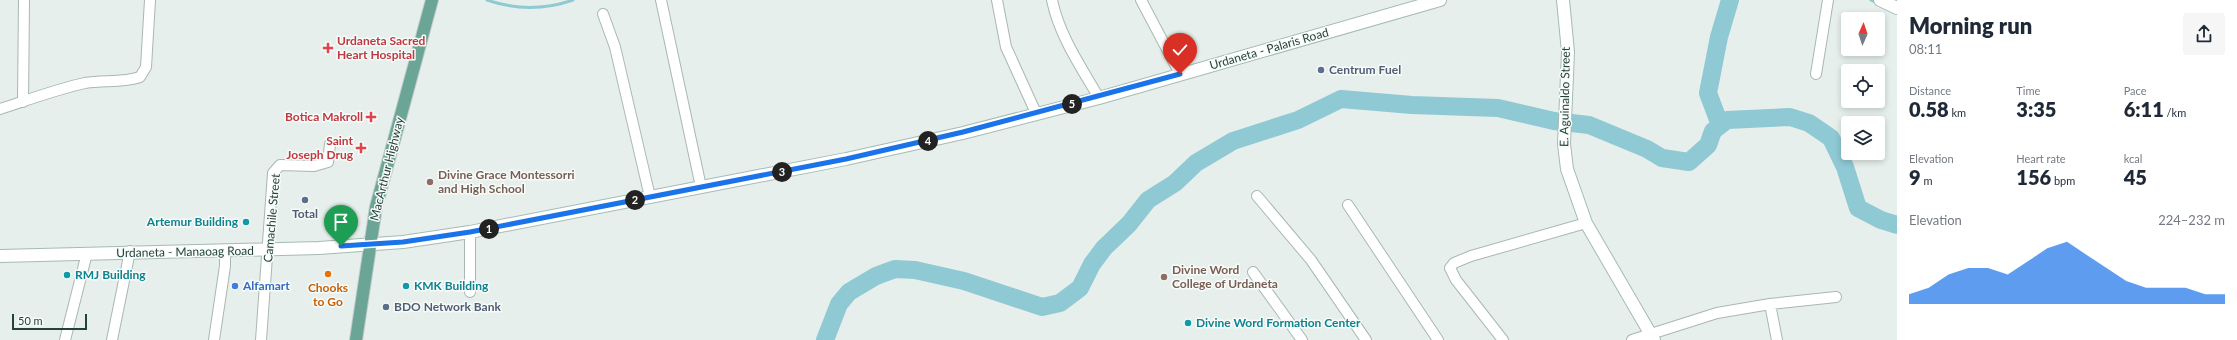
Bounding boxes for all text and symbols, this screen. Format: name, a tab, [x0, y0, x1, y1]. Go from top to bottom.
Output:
north arrow	[1841, 12, 1885, 56]
map controls	[1841, 12, 1885, 160]
text: Morning run	[1909, 12, 2032, 39]
button: share	[2183, 13, 2225, 55]
street label: Urdaneta - Palaris Road	[1208, 24, 1330, 73]
place label: Urdaneta Sacred Heart Hospital	[337, 33, 426, 62]
pin	[1163, 33, 1197, 74]
icon: check	[1169, 39, 1191, 61]
text: 08:11	[1909, 41, 1942, 57]
marker: Urdaneta Sacred Heart Hospital	[322, 42, 334, 54]
street label: E. Aguinaldo Street	[1556, 46, 1573, 147]
place label: Centrum Fuel	[1329, 62, 1401, 77]
button: locate	[1841, 64, 1885, 108]
marker: Centrum Fuel	[1316, 65, 1326, 75]
text: Distance	[1909, 84, 1951, 97]
text: Time	[2016, 84, 2040, 97]
text: Pace	[2124, 84, 2147, 97]
pin: 5	[1062, 94, 1082, 114]
text: 5	[1069, 97, 1075, 110]
text: 0.58	[1909, 97, 1949, 121]
text: 3:35	[2016, 97, 2056, 121]
text: 6:11	[2124, 97, 2164, 121]
text: km	[1949, 106, 1966, 119]
text: /km	[2164, 106, 2186, 119]
place label: Botica Makroll	[285, 109, 363, 124]
marker: Botica Makroll	[366, 112, 376, 122]
street label: MacArthur Highway	[366, 115, 407, 222]
button: layers	[1841, 116, 1885, 160]
pin: 4	[918, 131, 938, 151]
place label: Saint Joseph Drug	[286, 133, 354, 162]
text: 4	[925, 134, 931, 147]
marker: Saint Joseph Drug	[356, 143, 366, 153]
text: Elevation	[1909, 152, 1954, 165]
text: Heart rate	[2016, 152, 2066, 165]
text: kcal	[2124, 152, 2142, 165]
pin: 3	[772, 162, 792, 182]
text: 3	[779, 165, 785, 178]
text: 9	[1909, 165, 1921, 189]
text: 156	[2016, 165, 2051, 189]
text: 45	[2124, 165, 2147, 189]
place label: Divine Grace Montessorri and High School	[438, 167, 575, 196]
street label: Camachile Street	[260, 172, 283, 263]
text: m	[1921, 174, 1932, 187]
text: bpm	[2051, 174, 2075, 187]
marker: Divine Grace Montessorri and High School	[425, 177, 435, 187]
pin: 2	[625, 190, 645, 210]
text: 2	[632, 193, 638, 206]
marker: Total	[300, 195, 310, 205]
pin	[324, 205, 358, 246]
place label: Total	[292, 206, 318, 221]
icon: arrive	[330, 211, 352, 233]
text: Elevation	[1909, 212, 1962, 228]
text: 224–232 m	[2158, 212, 2225, 228]
place label: Artemur Building	[146, 214, 239, 229]
marker: Artemur Building	[241, 217, 251, 227]
pin: 1	[479, 219, 499, 239]
text: 1	[486, 222, 492, 235]
street label: Urdaneta - Manaoag Road	[116, 243, 254, 260]
place label: Divine Word College of Urdaneta	[1172, 262, 1278, 291]
place label: RMJ Building	[75, 267, 146, 282]
marker: Chooks to Go	[323, 269, 333, 279]
marker: RMJ Building	[62, 270, 72, 280]
marker: Divine Word College of Urdaneta	[1159, 272, 1169, 282]
place label: Alfamart	[242, 278, 290, 293]
place label: KMK Building	[414, 278, 489, 293]
place label: Chooks to Go	[308, 280, 348, 309]
marker: Alfamart	[230, 281, 240, 291]
marker: KMK Building	[401, 281, 411, 291]
place label: BDO Network Bank	[394, 299, 501, 314]
marker: BDO Network Bank	[381, 302, 391, 312]
scale bar	[12, 312, 87, 331]
text: 50 m	[18, 314, 43, 327]
place label: Divine Word Formation Center	[1196, 315, 1361, 330]
marker: Divine Word Formation Center	[1183, 318, 1193, 328]

